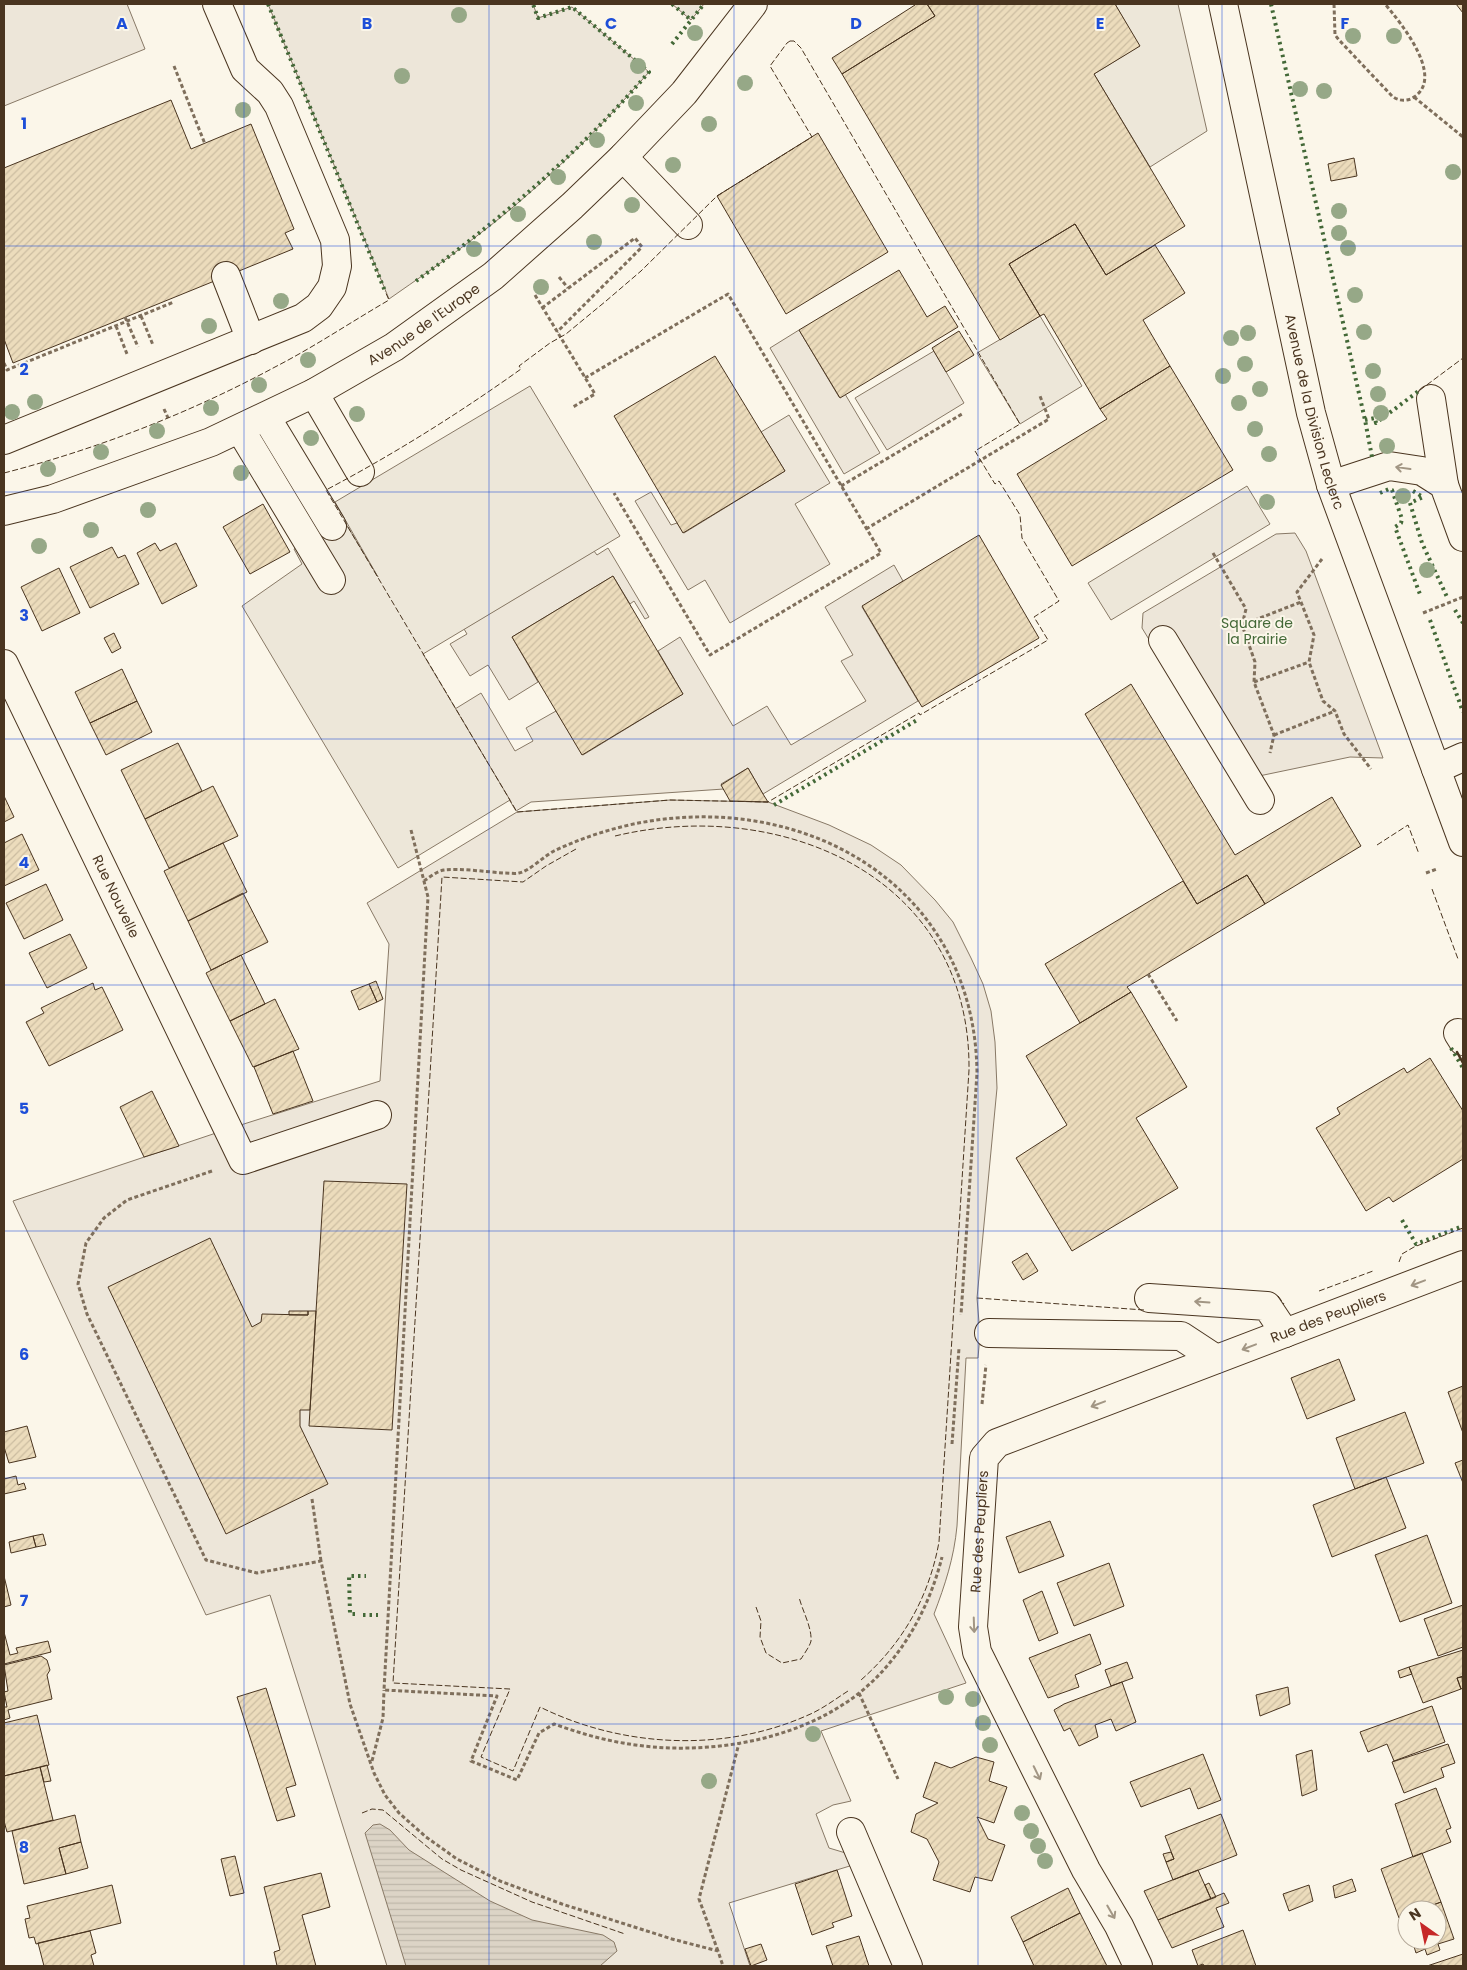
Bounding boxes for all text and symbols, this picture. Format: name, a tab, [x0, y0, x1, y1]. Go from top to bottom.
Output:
text: A	[116, 12, 128, 35]
text: B	[362, 12, 372, 35]
text: C	[605, 12, 617, 35]
text: D	[850, 12, 862, 35]
text: E	[1096, 12, 1104, 35]
text: F	[1341, 12, 1350, 35]
text: 1	[21, 112, 27, 135]
street label: Avenue de l'Europe	[364, 278, 484, 370]
street label: Avenue de la Division Leclerc	[1280, 312, 1349, 512]
text: 2	[19, 358, 29, 381]
one-way arrow	[1395, 463, 1411, 473]
text: 3	[19, 604, 29, 627]
park label: Square de la Prairie	[1221, 613, 1293, 649]
text: 4	[19, 851, 30, 874]
street label: Rue Nouvelle	[87, 852, 145, 942]
text: 5	[19, 1097, 29, 1120]
one-way arrow	[1411, 1279, 1426, 1288]
street label: Rue des Peupliers	[1267, 1285, 1389, 1348]
one-way arrow	[1194, 1297, 1210, 1306]
text: 6	[19, 1343, 29, 1366]
one-way arrow	[1242, 1343, 1257, 1352]
one-way arrow	[1090, 1400, 1106, 1409]
street label: Rue des Peupliers	[965, 1470, 993, 1593]
text: 7	[20, 1589, 29, 1612]
one-way arrow	[969, 1616, 979, 1632]
one-way arrow	[1033, 1765, 1043, 1780]
text: 8	[19, 1836, 29, 1859]
north arrow	[1397, 1900, 1447, 1950]
text: N	[1405, 1903, 1425, 1925]
one-way arrow	[1106, 1905, 1116, 1919]

